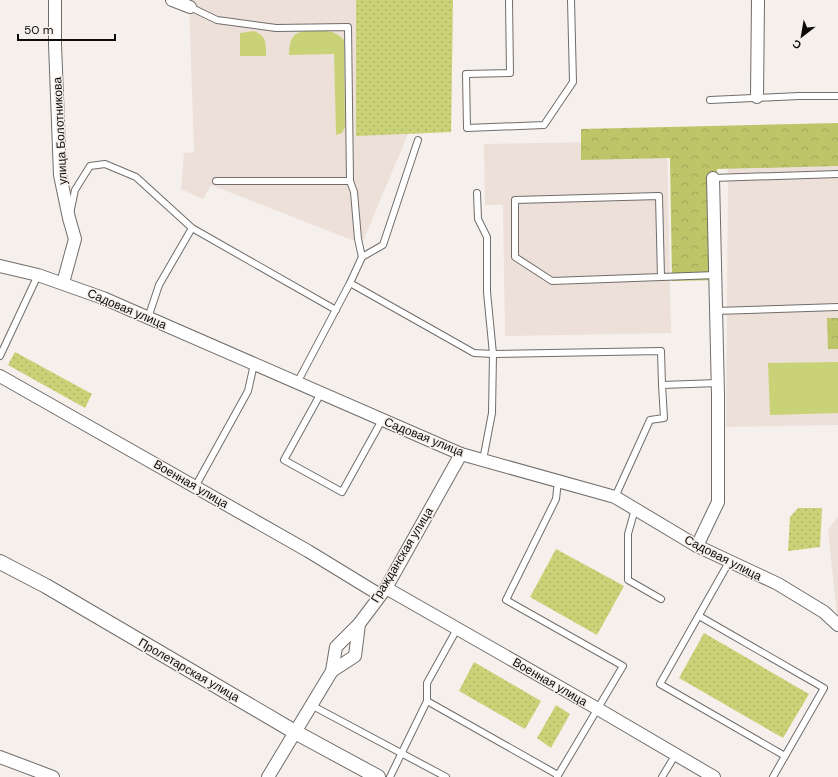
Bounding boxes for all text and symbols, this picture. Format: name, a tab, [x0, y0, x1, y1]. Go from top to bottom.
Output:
scale bar	[18, 16, 115, 42]
north arrow	[782, 16, 822, 56]
text: 50 m	[24, 22, 53, 38]
text: С	[790, 36, 804, 53]
street label: улица Болотникова	[49, 76, 71, 185]
street label: Садовая улица	[85, 285, 169, 333]
street label: Садовая улица	[382, 414, 467, 460]
street label: Военная улица	[151, 456, 232, 512]
street label: Гражданская улица	[367, 504, 437, 606]
street label: Садовая улица	[682, 532, 765, 585]
street label: Пролетарская улица	[135, 634, 243, 706]
street label: Военная улица	[510, 654, 591, 710]

